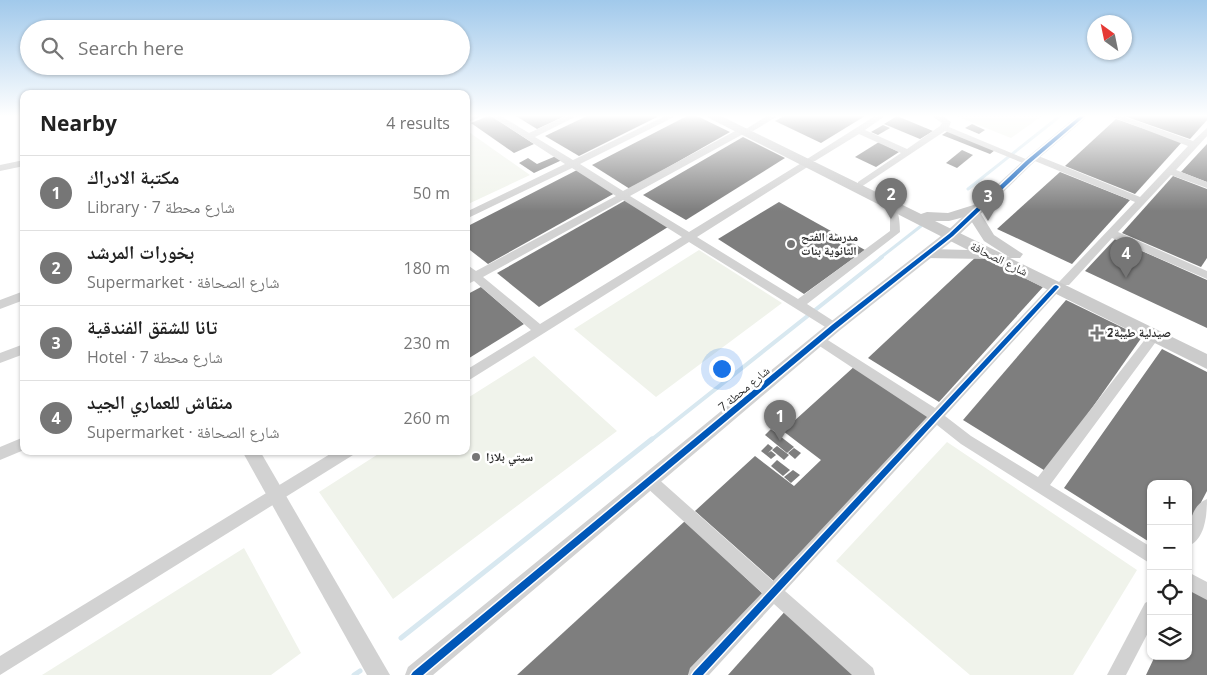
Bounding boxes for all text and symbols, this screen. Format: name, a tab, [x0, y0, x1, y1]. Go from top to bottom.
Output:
north arrow	[1087, 15, 1132, 60]
search box	[20, 20, 470, 75]
icon: search	[38, 34, 66, 62]
text: Search here	[78, 35, 184, 61]
text: Nearby	[40, 109, 117, 137]
text: 4 results	[386, 112, 450, 134]
text: مكتبة الادراك	[87, 164, 179, 190]
pin: 2	[875, 178, 907, 219]
pin: 3	[972, 180, 1004, 221]
text: 1	[51, 182, 61, 204]
text: 50 m	[413, 182, 450, 204]
text: Library · شارع محطة 7	[87, 196, 235, 218]
place label: مدرسة الفتح الثانوية بنات	[801, 228, 858, 259]
street label: شارع الصحافة	[968, 237, 1031, 280]
pin: 4	[1110, 237, 1142, 278]
marker: مدرسة الفتح الثانوية بنات	[785, 238, 797, 250]
text: بخورات المرشد	[87, 239, 194, 265]
text: 2	[51, 257, 61, 279]
text: 180 m	[404, 257, 450, 279]
text: Supermarket · شارع الصحافة	[87, 271, 280, 293]
text: تانا للشقق الفندقية	[87, 314, 217, 340]
place label: صيدلية طيبة2	[1107, 324, 1171, 341]
marker: صيدلية طيبة2	[1091, 327, 1103, 339]
text: 3	[51, 332, 61, 354]
text: 230 m	[404, 332, 450, 354]
text: Hotel · شارع محطة 7	[87, 346, 223, 368]
your location	[709, 356, 735, 382]
street label: شارع محطة 7	[714, 362, 773, 415]
text: منقاش للعماري الجيد	[87, 389, 233, 415]
pin: 1	[764, 400, 796, 441]
text: 4	[51, 407, 61, 429]
text: 260 m	[404, 407, 450, 429]
text: Supermarket · شارع الصحافة	[87, 421, 280, 443]
place label: سيتي بلازا	[486, 448, 533, 467]
marker: سيتي بلازا	[470, 451, 482, 463]
map controls	[1147, 480, 1192, 660]
button: +	[1147, 480, 1192, 525]
button: −	[1147, 525, 1192, 570]
button: locate	[1147, 570, 1192, 615]
button: layers	[1147, 615, 1192, 660]

